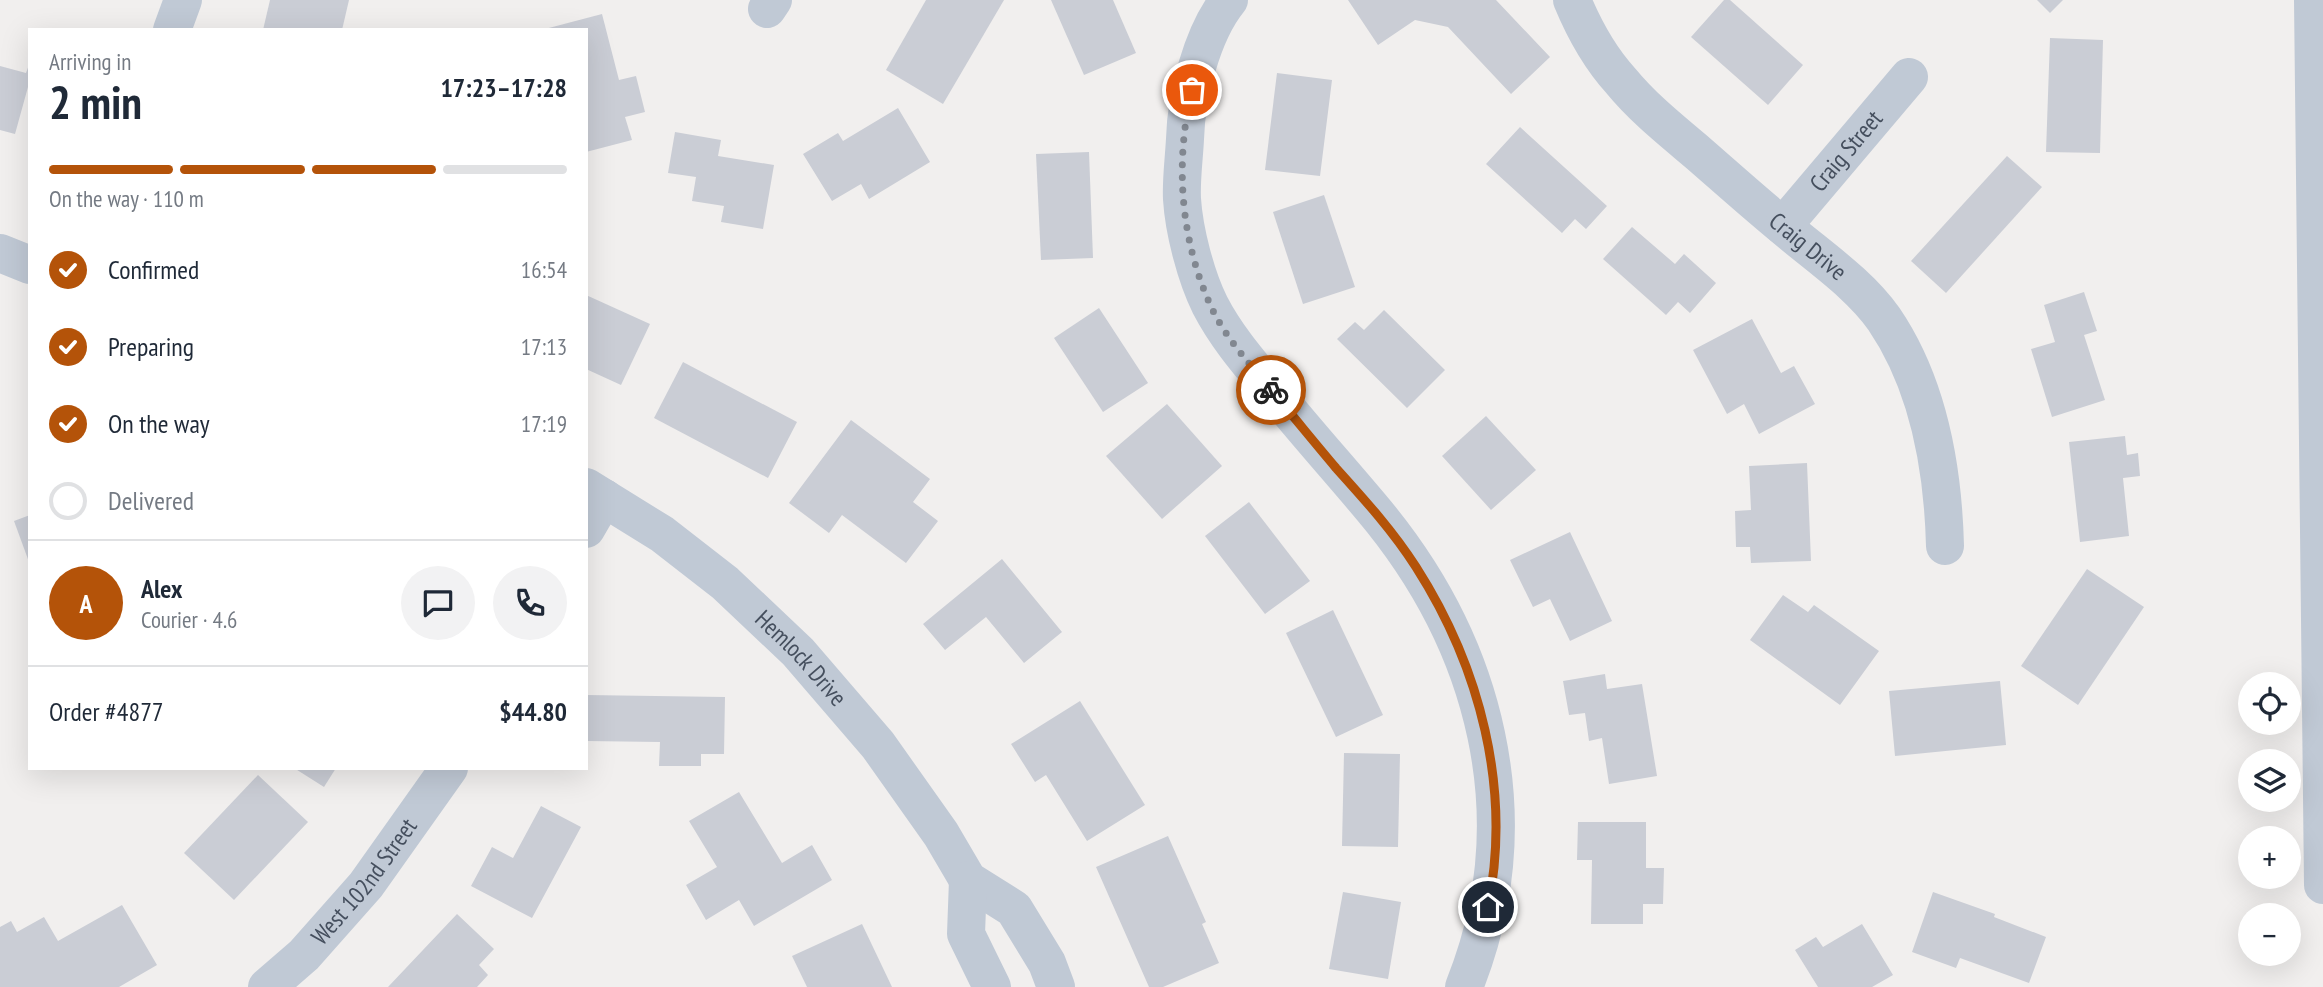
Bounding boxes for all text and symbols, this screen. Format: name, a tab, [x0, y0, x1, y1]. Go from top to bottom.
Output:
text: Arriving in	[49, 47, 131, 76]
pin	[1162, 60, 1222, 120]
text: 17:23–17:28	[440, 71, 567, 104]
icon: bag	[1173, 71, 1211, 109]
text: 2 min	[49, 72, 142, 132]
street label: Craig Street	[1803, 103, 1889, 198]
text: On the way · 110 m	[49, 184, 204, 213]
street label: Craig Drive	[1763, 205, 1853, 287]
icon: check	[49, 251, 87, 289]
text: Confirmed	[108, 253, 199, 286]
text: 16:54	[521, 255, 567, 284]
icon: check	[49, 328, 87, 366]
text: Preparing	[108, 330, 194, 363]
text: 17:13	[521, 332, 567, 361]
courier	[1236, 355, 1306, 425]
icon: bike	[1252, 371, 1290, 409]
icon: check	[49, 405, 87, 443]
text: On the way	[108, 407, 210, 440]
text: 17:19	[521, 409, 567, 438]
text: Delivered	[108, 484, 194, 517]
button: chat	[401, 566, 475, 640]
button: phone	[493, 566, 567, 640]
text: Alex	[141, 572, 182, 605]
text: A	[79, 587, 93, 620]
street label: Hemlock Drive	[749, 603, 854, 712]
text: Courier · 4.6	[141, 605, 237, 634]
map controls	[2238, 672, 2301, 966]
button: locate	[2238, 672, 2301, 735]
text: Order #4877	[49, 695, 164, 728]
text: $44.80	[499, 695, 567, 728]
button: layers	[2238, 749, 2301, 812]
street label: West 102nd Street	[304, 812, 424, 951]
button: +	[2238, 826, 2301, 889]
pin	[1458, 877, 1518, 937]
icon: home	[1469, 888, 1507, 926]
button: −	[2238, 903, 2301, 966]

